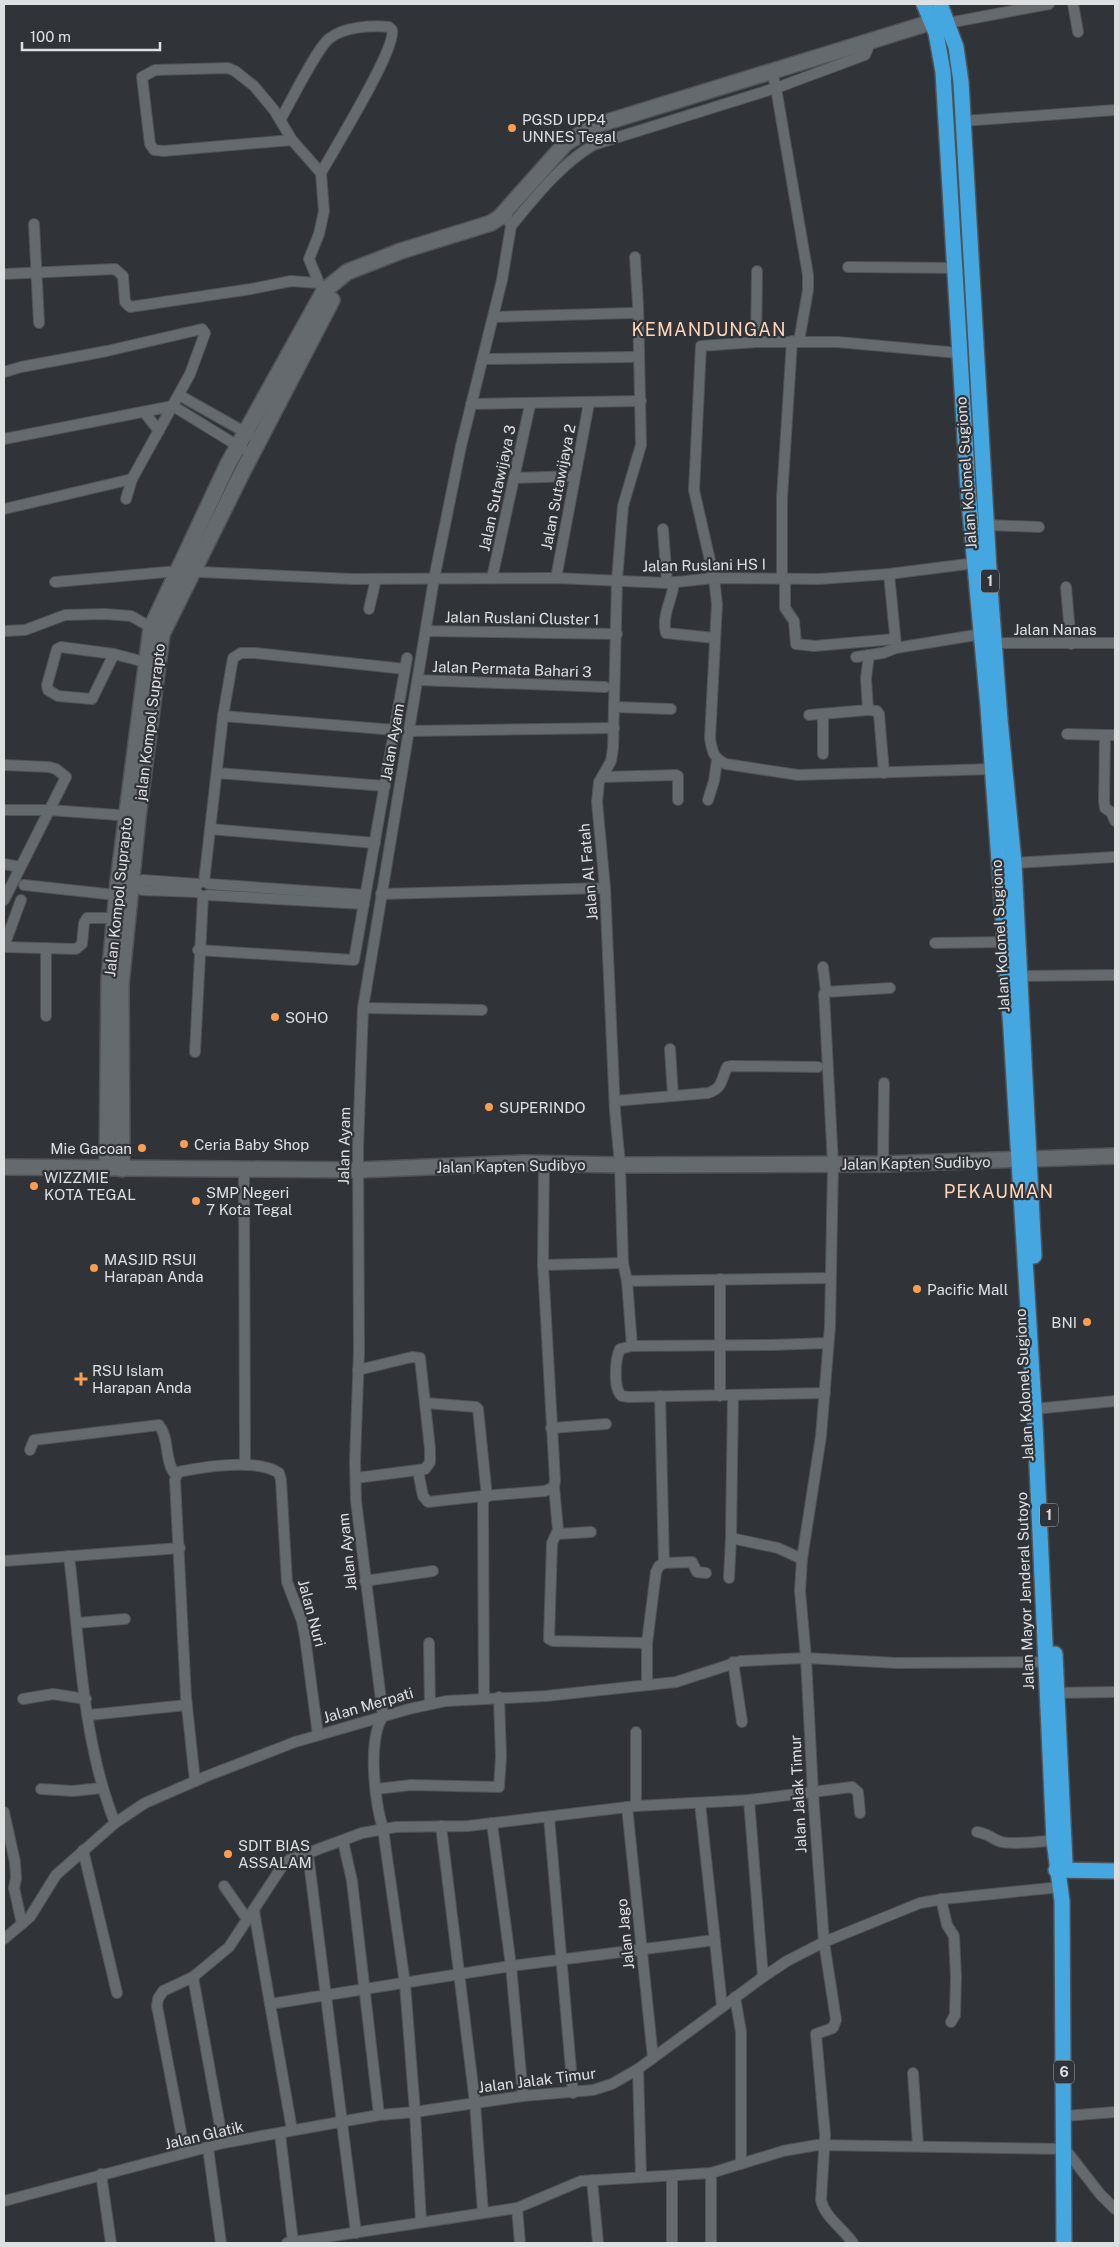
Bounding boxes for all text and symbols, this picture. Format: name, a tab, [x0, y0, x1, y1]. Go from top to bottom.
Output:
scale bar	[22, 20, 160, 52]
text: 100 m	[30, 28, 71, 45]
place label: PGSD UPP4 UNNES Tegal	[522, 111, 616, 145]
marker: PGSD UPP4 UNNES Tegal	[506, 122, 518, 134]
district label: KEMANDUNGAN	[631, 319, 787, 340]
street label: Jalan Kolonel Sugiono	[952, 396, 980, 550]
street label: Jalan Sutawijaya 3	[475, 423, 519, 553]
street label: Jalan Sutawijaya 2	[537, 423, 579, 551]
street label: Jalan Ruslani HS I	[642, 555, 766, 575]
road number: 1	[981, 570, 999, 592]
street label: Jalan Ruslani Cluster 1	[444, 608, 600, 628]
street label: Jalan Nanas	[1013, 621, 1097, 638]
street label: jalan Kompol Suprapto	[132, 642, 168, 803]
street label: Jalan Permata Bahari 3	[432, 658, 592, 680]
street label: Jalan Ayam	[377, 702, 407, 782]
street label: Jalan Kompol Suprapto	[101, 816, 135, 978]
street label: Jalan Al Fatah	[575, 823, 601, 921]
street label: Jalan Kolonel Sugiono	[988, 859, 1012, 1013]
place label: SOHO	[285, 1009, 328, 1026]
marker: SOHO	[269, 1011, 281, 1023]
place label: SUPERINDO	[499, 1099, 586, 1116]
marker: SUPERINDO	[483, 1101, 495, 1113]
street label: Jalan Ayam	[335, 1107, 353, 1185]
place label: Ceria Baby Shop	[194, 1136, 309, 1153]
marker: Ceria Baby Shop	[178, 1138, 190, 1150]
place label: Mie Gacoan	[50, 1140, 132, 1157]
marker: Mie Gacoan	[136, 1142, 148, 1154]
street label: Jalan Kapten Sudibyo	[841, 1153, 991, 1173]
street label: Jalan Kapten Sudibyo	[436, 1156, 586, 1176]
place label: WIZZMIE KOTA TEGAL	[44, 1169, 136, 1203]
marker: WIZZMIE KOTA TEGAL	[28, 1180, 40, 1192]
district label: PEKAUMAN	[944, 1181, 1054, 1202]
place label: SMP Negeri 7 Kota Tegal	[206, 1184, 293, 1218]
marker: SMP Negeri 7 Kota Tegal	[190, 1195, 202, 1207]
place label: MASJID RSUI Harapan Anda	[104, 1251, 204, 1285]
marker: MASJID RSUI Harapan Anda	[88, 1262, 100, 1274]
place label: Pacific Mall	[927, 1281, 1008, 1298]
marker: Pacific Mall	[911, 1283, 923, 1295]
street label: Jalan Kolonel Sugiono	[1012, 1308, 1036, 1462]
place label: BNI	[1051, 1314, 1077, 1331]
marker: BNI	[1081, 1316, 1093, 1328]
place label: RSU Islam Harapan Anda	[92, 1362, 192, 1396]
marker: RSU Islam Harapan Anda	[74, 1372, 88, 1386]
street label: Jalan Mayor Jenderal Sutoyo	[1013, 1492, 1037, 1690]
road number: 1	[1040, 1504, 1058, 1526]
street label: Jalan Ayam	[334, 1512, 360, 1592]
street label: Jalan Nuri	[295, 1578, 329, 1648]
street label: Jalan Merpati	[321, 1684, 415, 1726]
street label: Jalan Jalak Timur	[786, 1734, 810, 1854]
place label: SDIT BIAS ASSALAM	[238, 1837, 312, 1871]
marker: SDIT BIAS ASSALAM	[222, 1848, 234, 1860]
street label: Jalan Jago	[613, 1898, 637, 1970]
road number: 6	[1054, 2060, 1074, 2084]
street label: Jalan Jalak Timur	[477, 2064, 597, 2096]
street label: Jalan Glatik	[163, 2118, 245, 2152]

